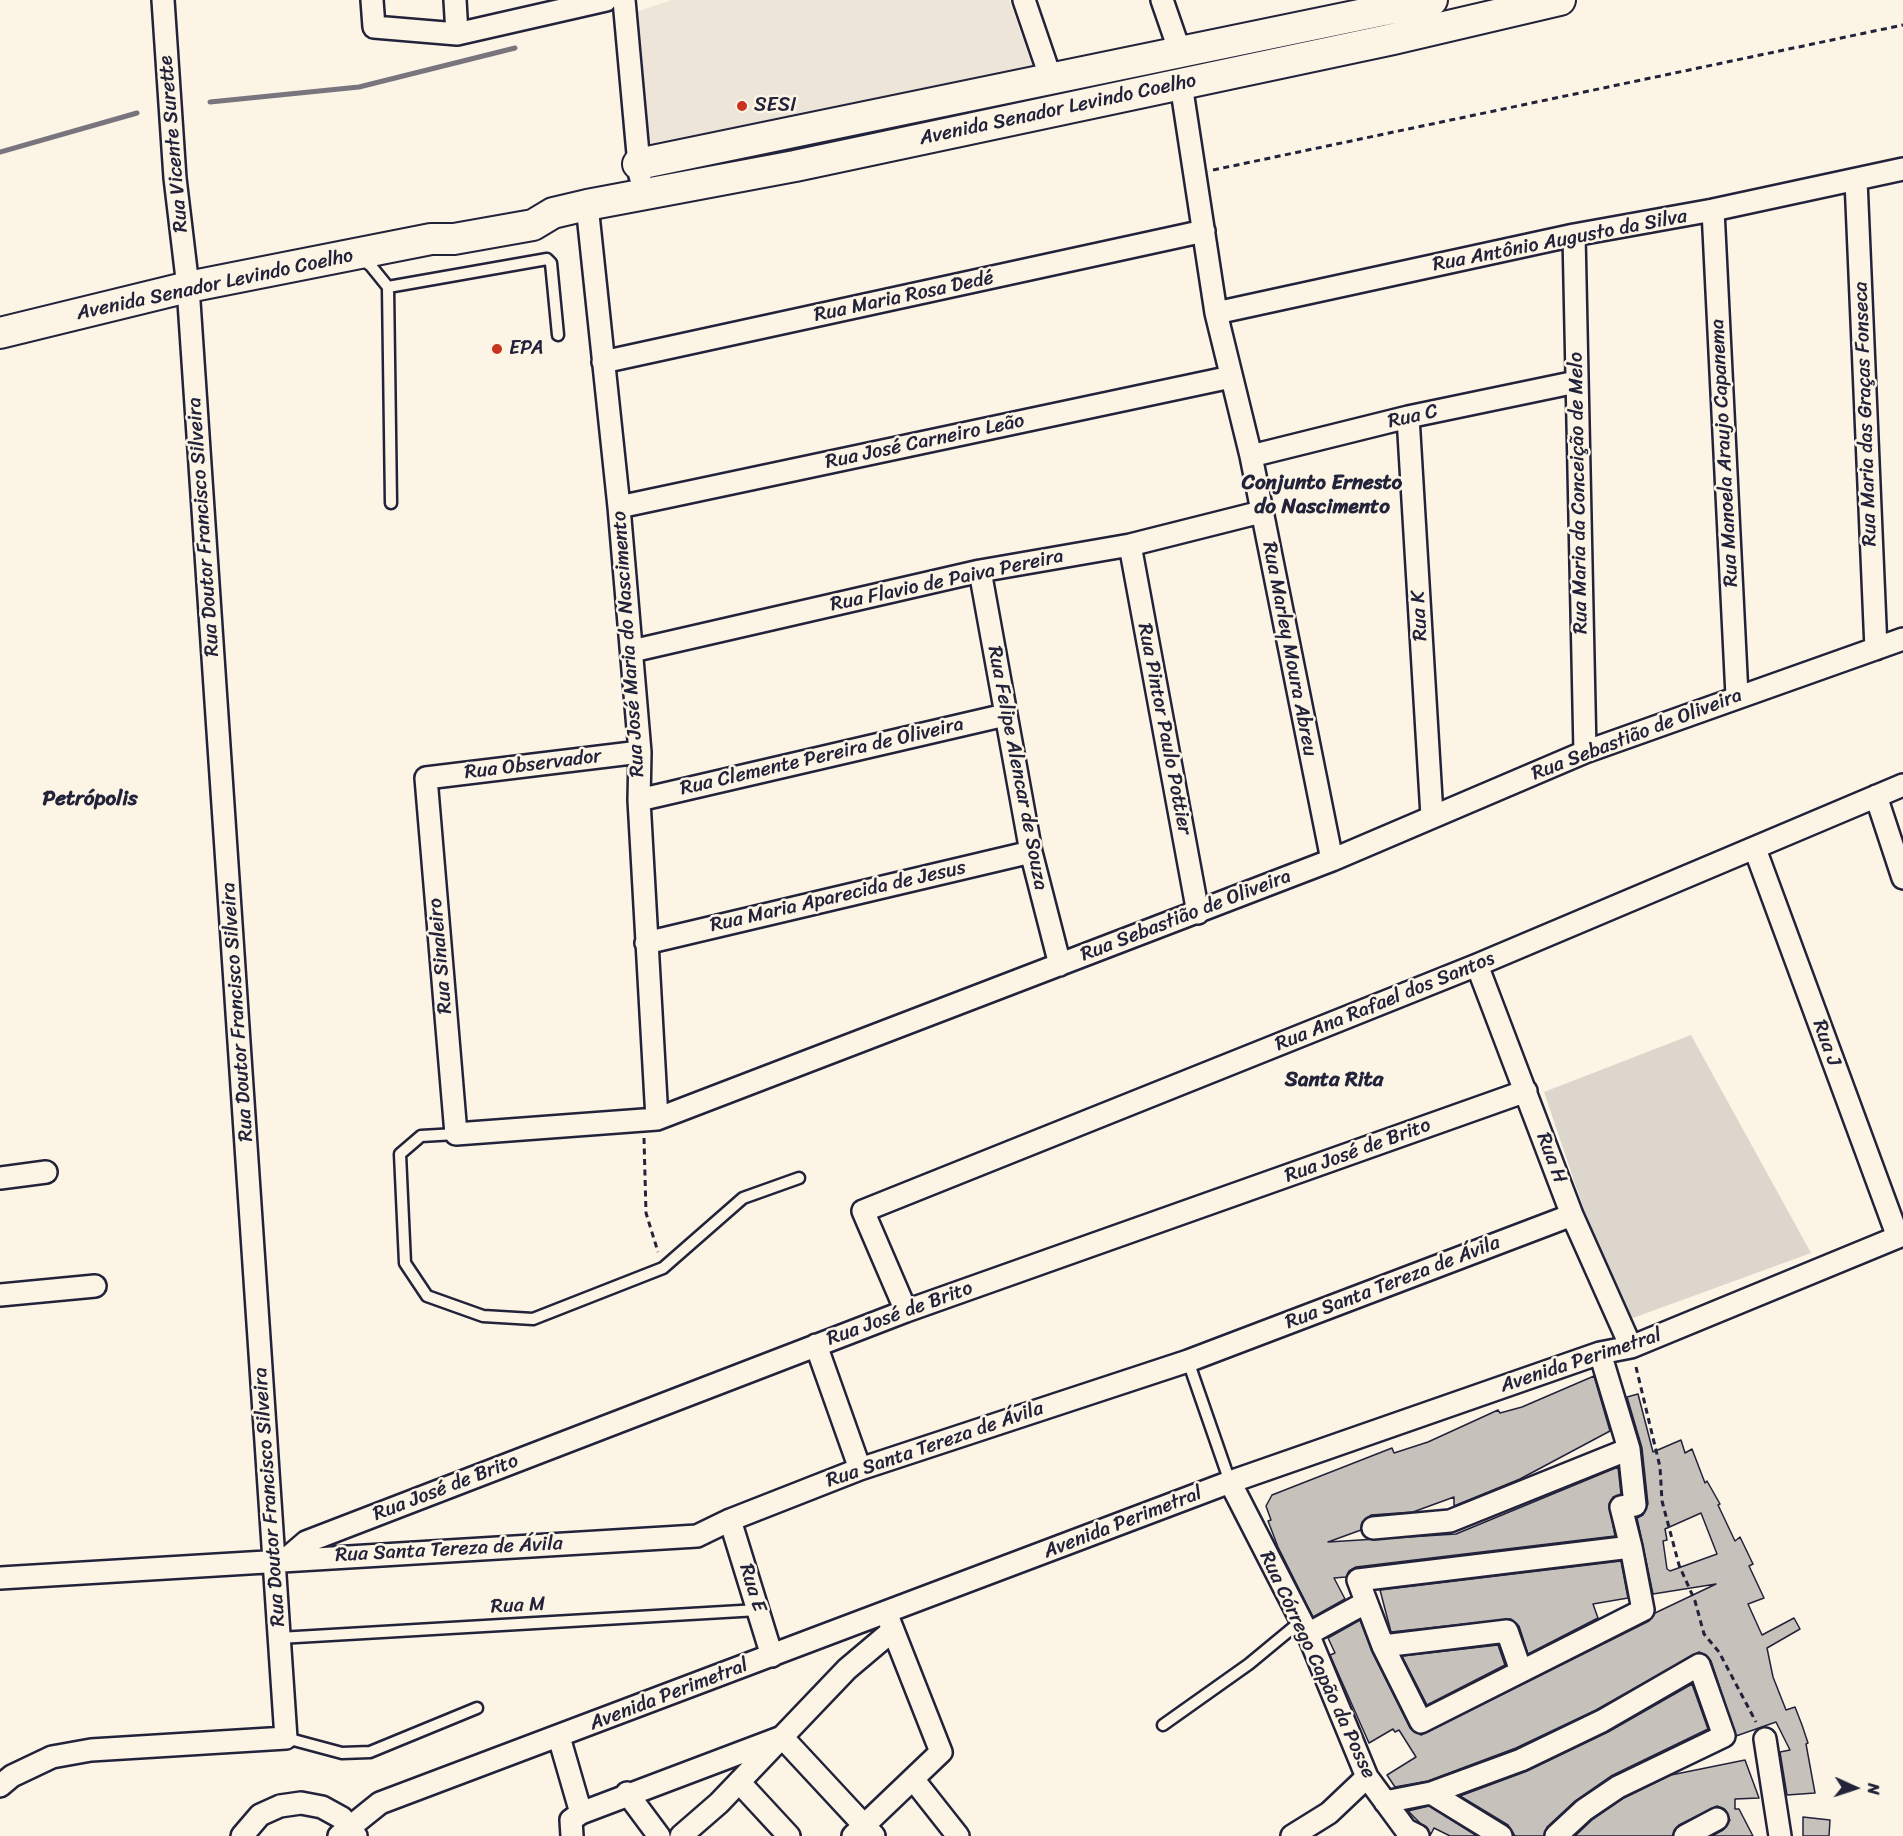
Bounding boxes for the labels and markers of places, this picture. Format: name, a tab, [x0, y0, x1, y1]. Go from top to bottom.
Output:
place label: SESI	[754, 94, 796, 118]
marker: SESI	[735, 99, 749, 113]
place label: EPA	[509, 337, 543, 361]
marker: EPA	[490, 342, 504, 356]

